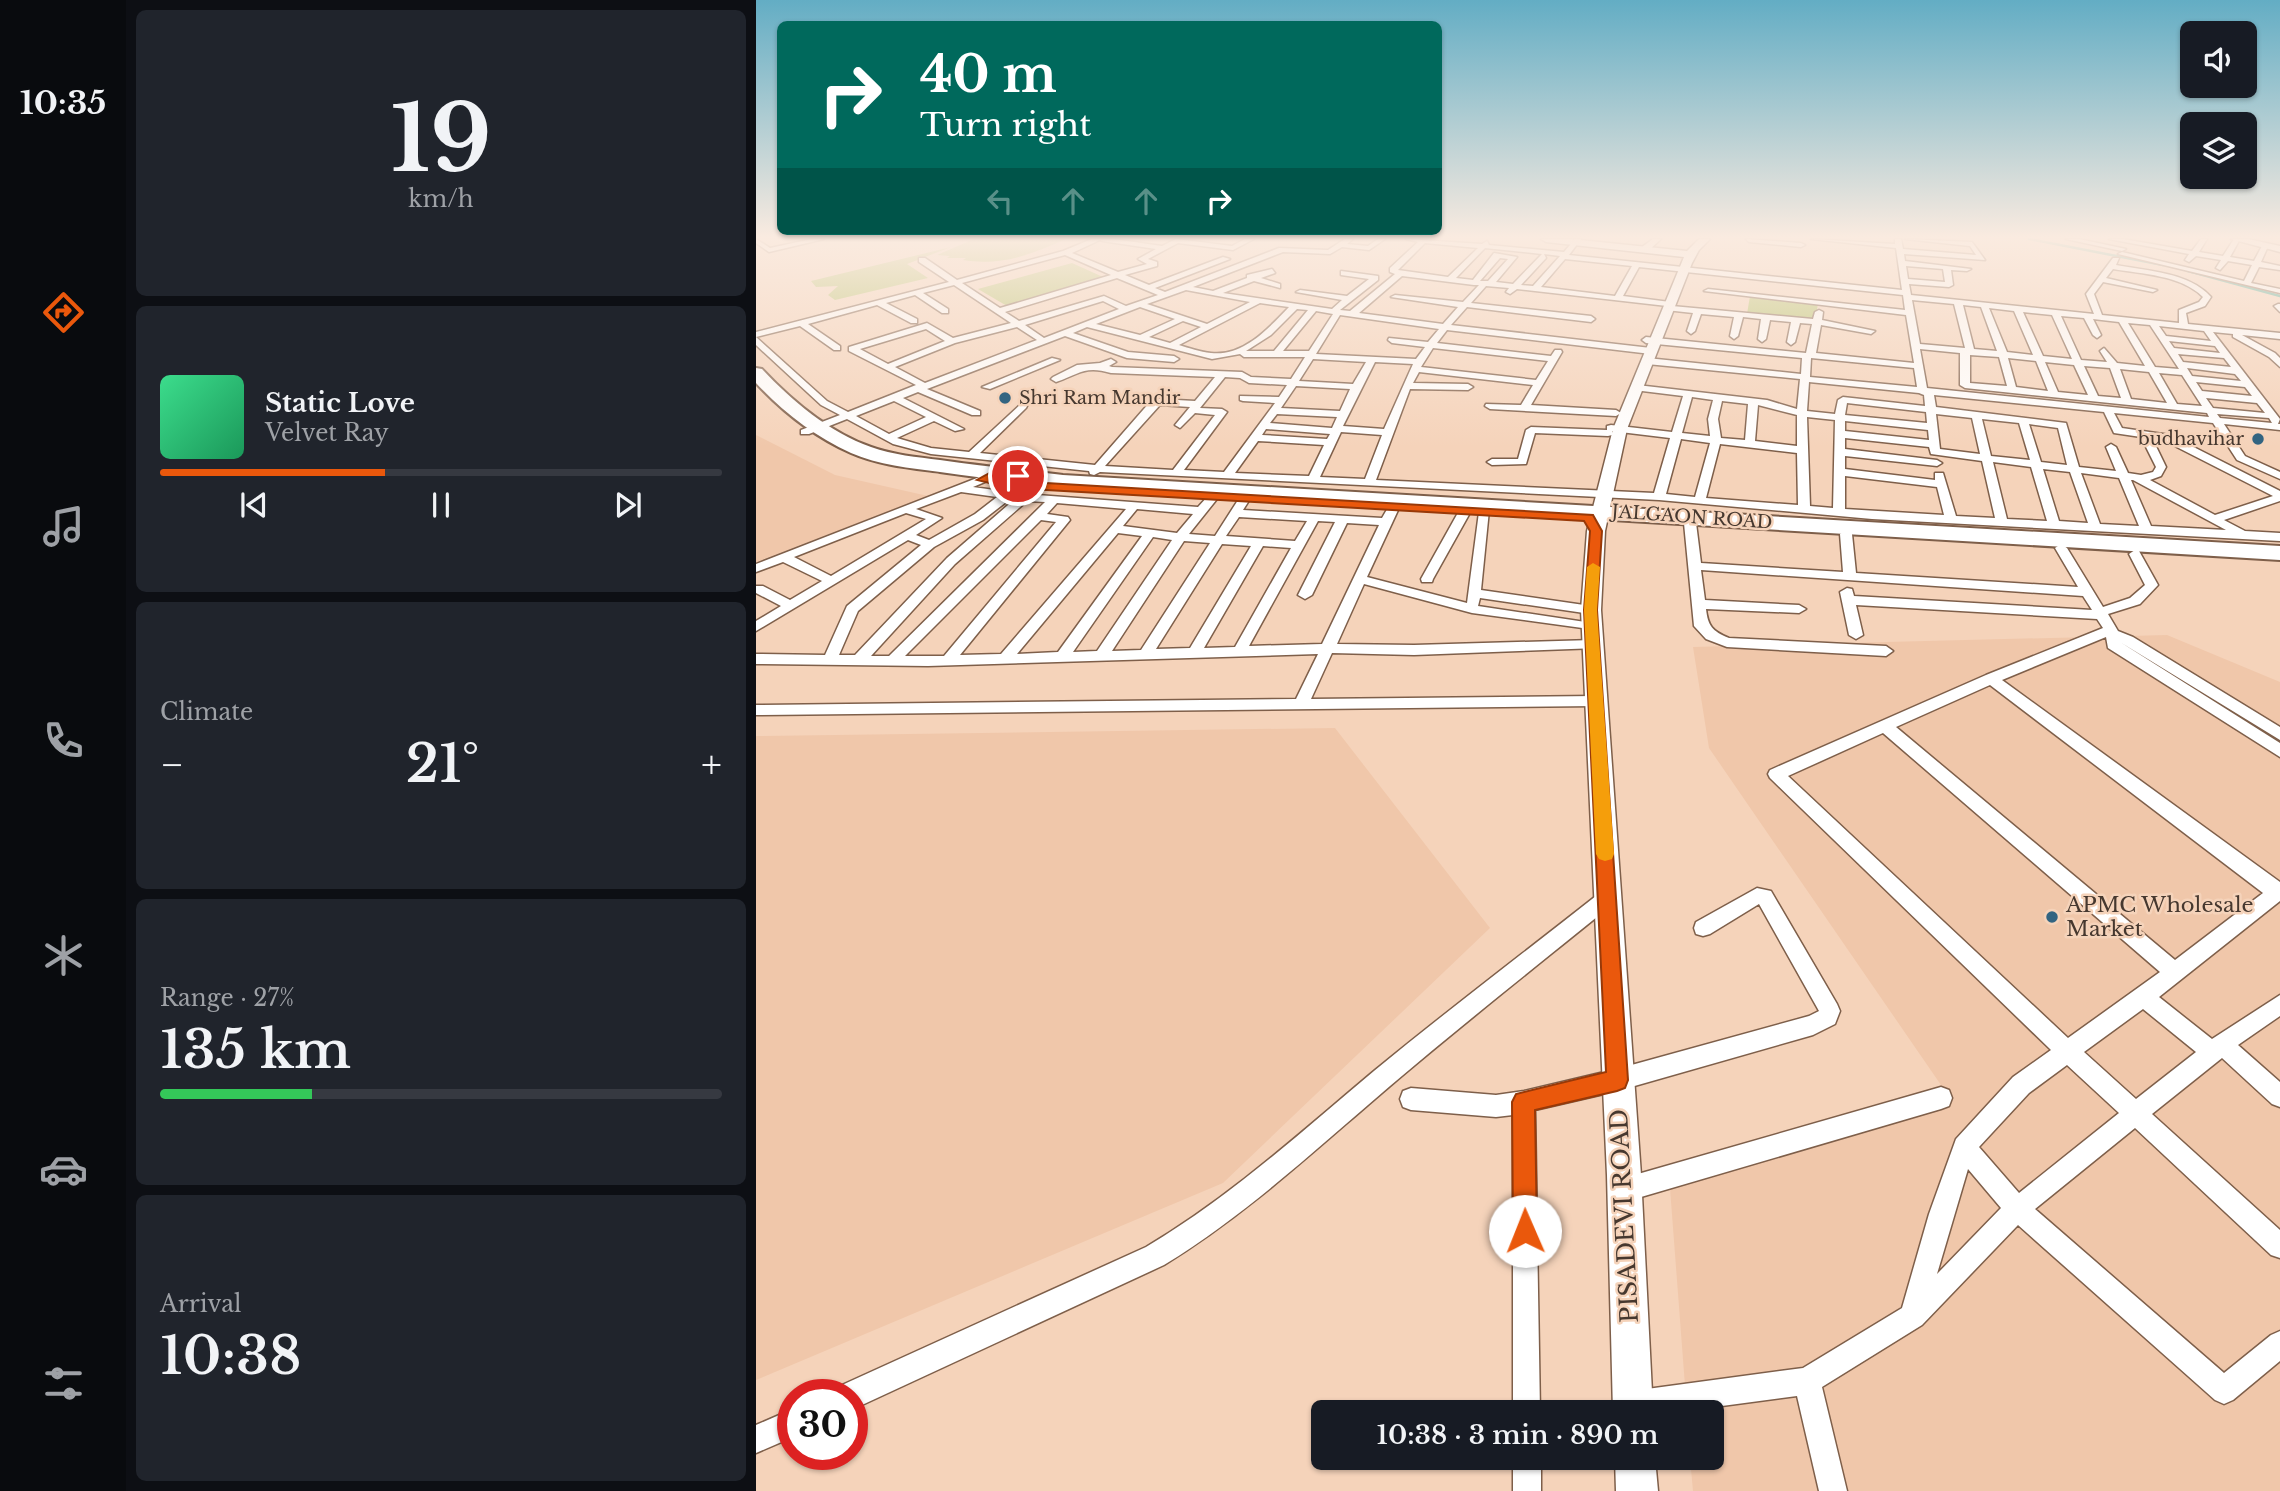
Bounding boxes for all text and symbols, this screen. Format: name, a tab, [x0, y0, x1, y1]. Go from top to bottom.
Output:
map controls	[2180, 21, 2257, 189]
button: sound	[2180, 21, 2257, 98]
text: 40 m	[920, 44, 1057, 105]
icon: right	[805, 49, 896, 140]
text: 10:35	[20, 83, 106, 123]
text: 19	[390, 83, 492, 196]
text: Turn right	[920, 105, 1091, 145]
button: layers	[2180, 112, 2257, 189]
icon: left	[981, 182, 1019, 220]
icon: ahead	[1054, 182, 1092, 220]
icon: ahead	[1127, 182, 1165, 220]
icon: right	[1200, 182, 1238, 220]
text: km/h	[408, 185, 474, 213]
icon: directions	[39, 288, 88, 337]
text: Static Love	[265, 387, 415, 419]
place label: Shri Ram Mandir	[1019, 387, 1181, 409]
marker: Shri Ram Mandir	[997, 390, 1013, 406]
text: Velvet Ray	[265, 419, 389, 447]
place label: budhavihar	[2137, 428, 2244, 450]
marker: budhavihar	[2250, 431, 2266, 447]
pin	[988, 446, 1048, 506]
icon: arrive	[999, 457, 1037, 495]
icon: previous	[235, 486, 273, 524]
icon: pause	[422, 486, 460, 524]
icon: next	[609, 486, 647, 524]
street label: JALGAON ROAD	[1609, 500, 1773, 534]
icon: music	[39, 502, 88, 551]
text: Climate	[160, 698, 253, 726]
icon: phone	[39, 716, 88, 765]
text: 21°	[406, 732, 479, 796]
text: −	[160, 741, 184, 788]
text: +	[701, 741, 722, 788]
place label: APMC Wholesale Market	[2065, 892, 2254, 942]
marker: APMC Wholesale Market	[2044, 909, 2060, 925]
icon: climate	[39, 931, 88, 980]
text: Range · 27%	[160, 984, 294, 1012]
text: 135 km	[160, 1018, 351, 1082]
street label: PISADEVI ROAD	[1604, 1108, 1644, 1324]
icon: car	[39, 1145, 88, 1194]
position arrow	[1488, 1194, 1562, 1268]
text: Arrival	[160, 1290, 241, 1318]
text: 10:38	[160, 1324, 302, 1388]
icon: filters	[39, 1359, 88, 1408]
speed limit sign: 30	[777, 1379, 868, 1470]
text: 10:38 · 3 min · 890 m	[1376, 1419, 1659, 1451]

